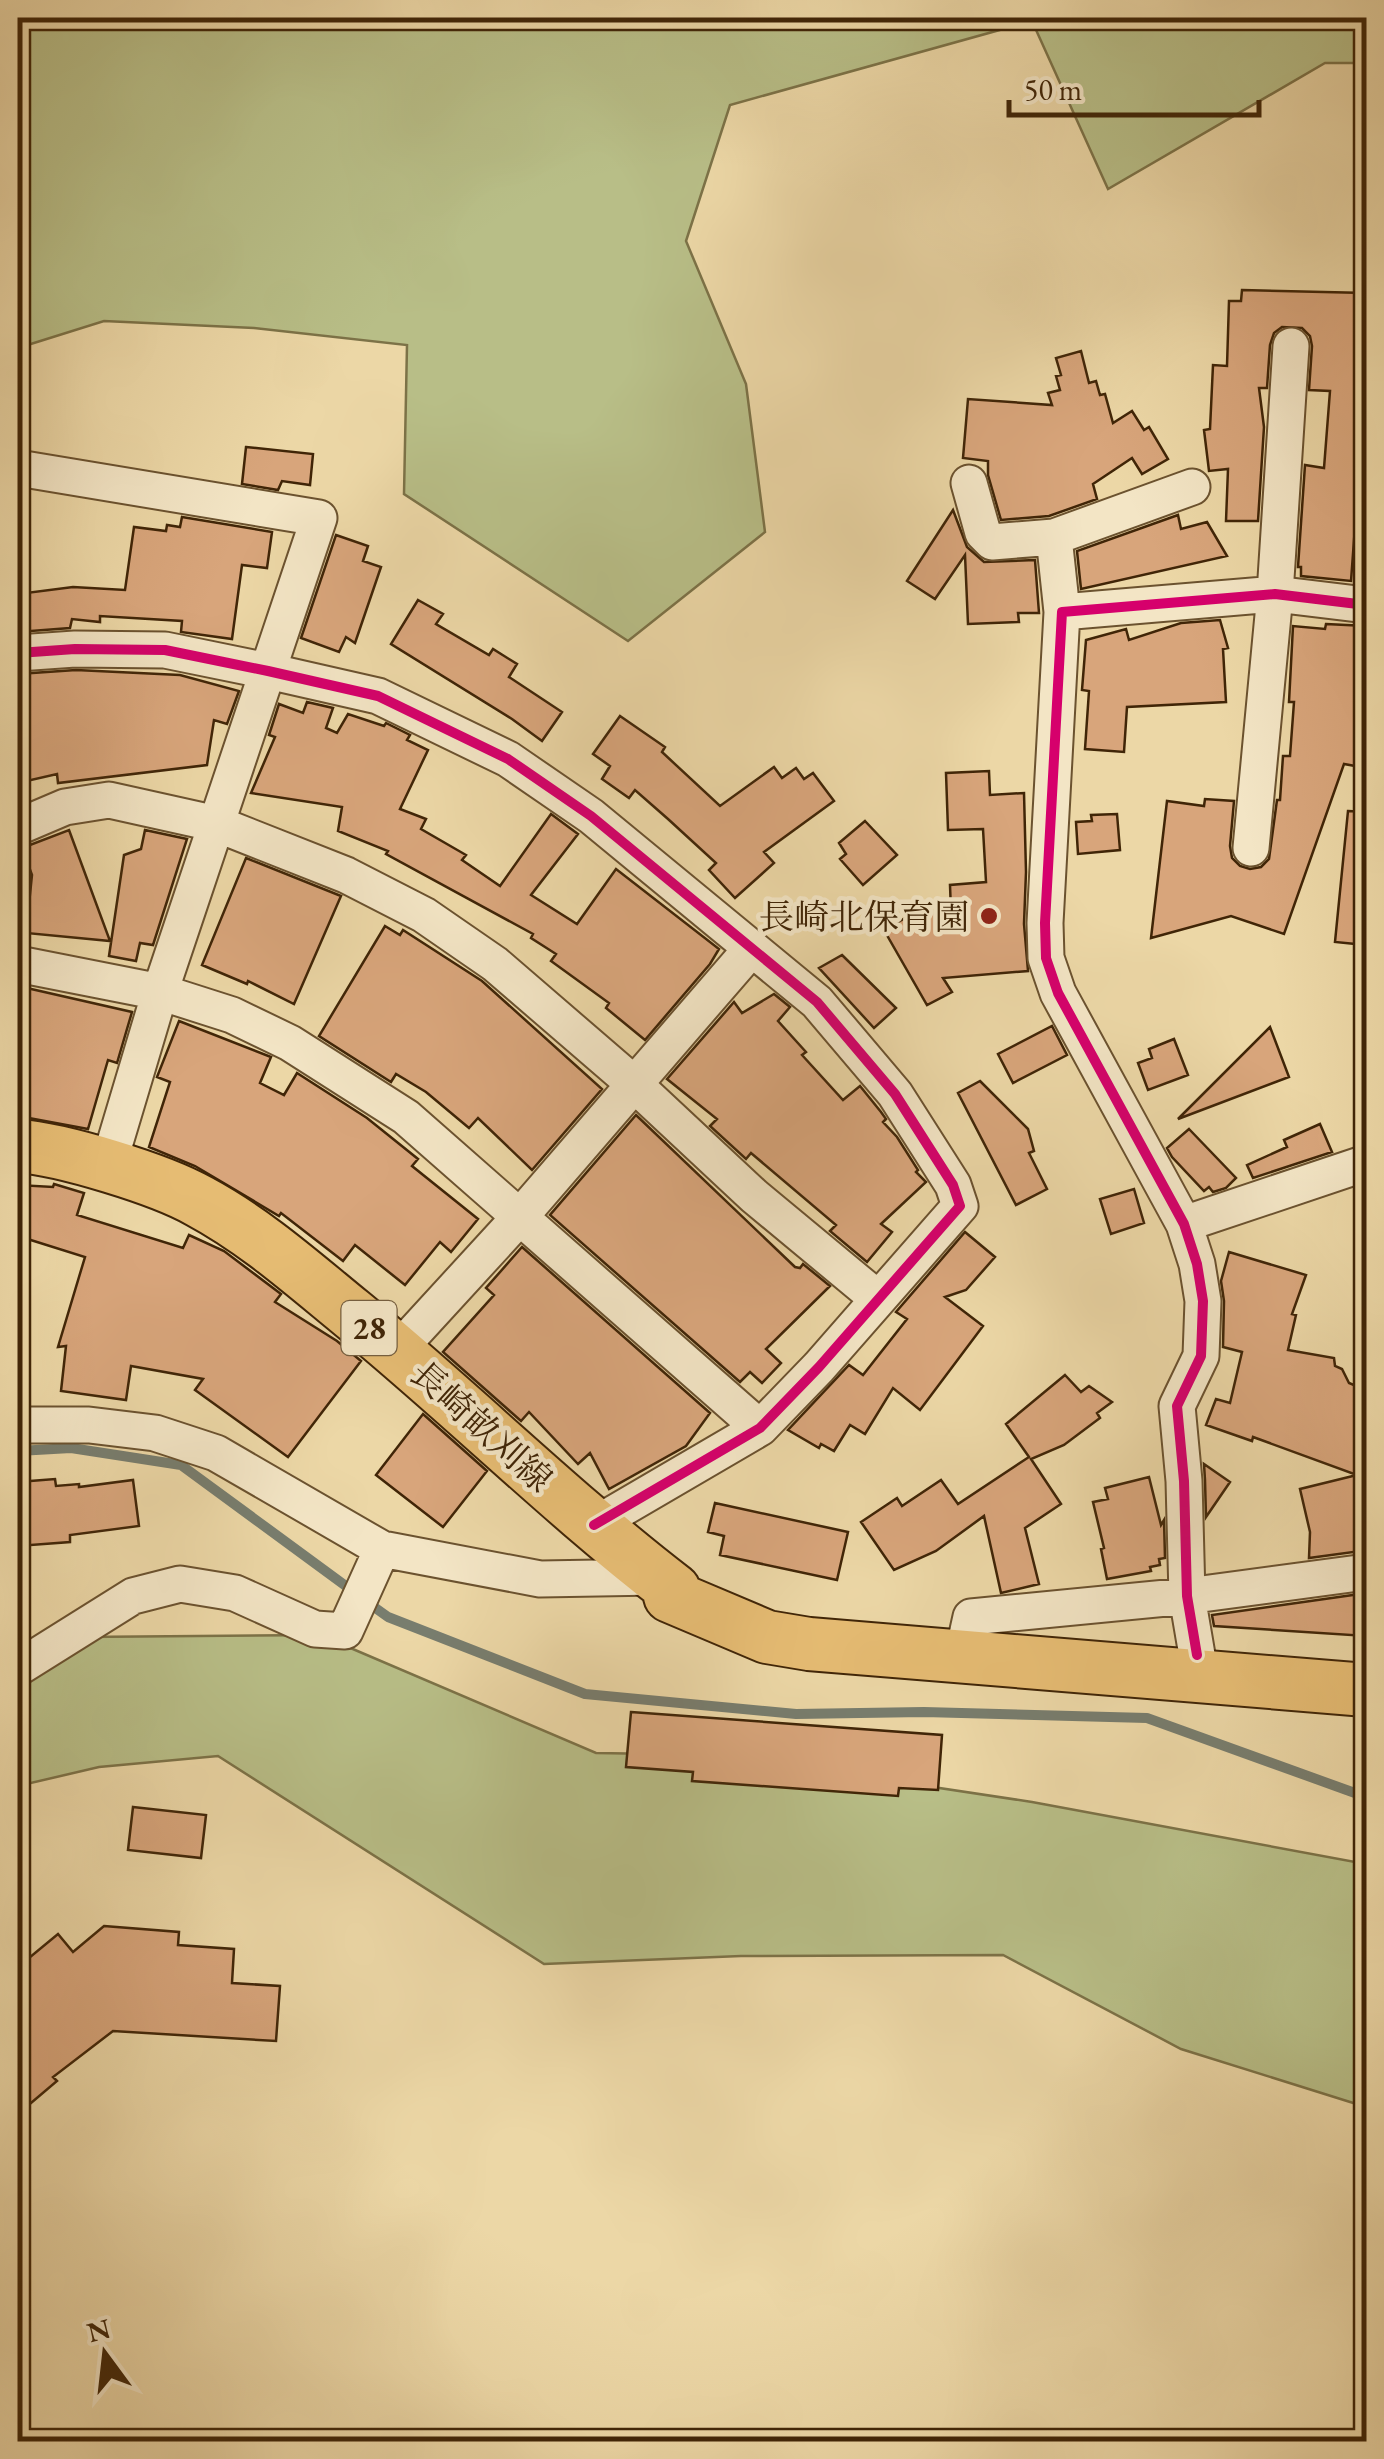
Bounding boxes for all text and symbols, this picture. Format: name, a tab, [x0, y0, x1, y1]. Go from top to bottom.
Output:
scale bar	[1009, 55, 1259, 117]
text: 50 m	[1024, 70, 1082, 109]
place label: 長崎北保育園	[759, 894, 969, 939]
marker: 長崎北保育園	[978, 905, 1000, 927]
road number: 28	[342, 1301, 396, 1355]
street label: 長崎畝刈線	[402, 1351, 562, 1501]
north arrow	[55, 2304, 155, 2404]
text: N	[83, 2309, 114, 2350]

